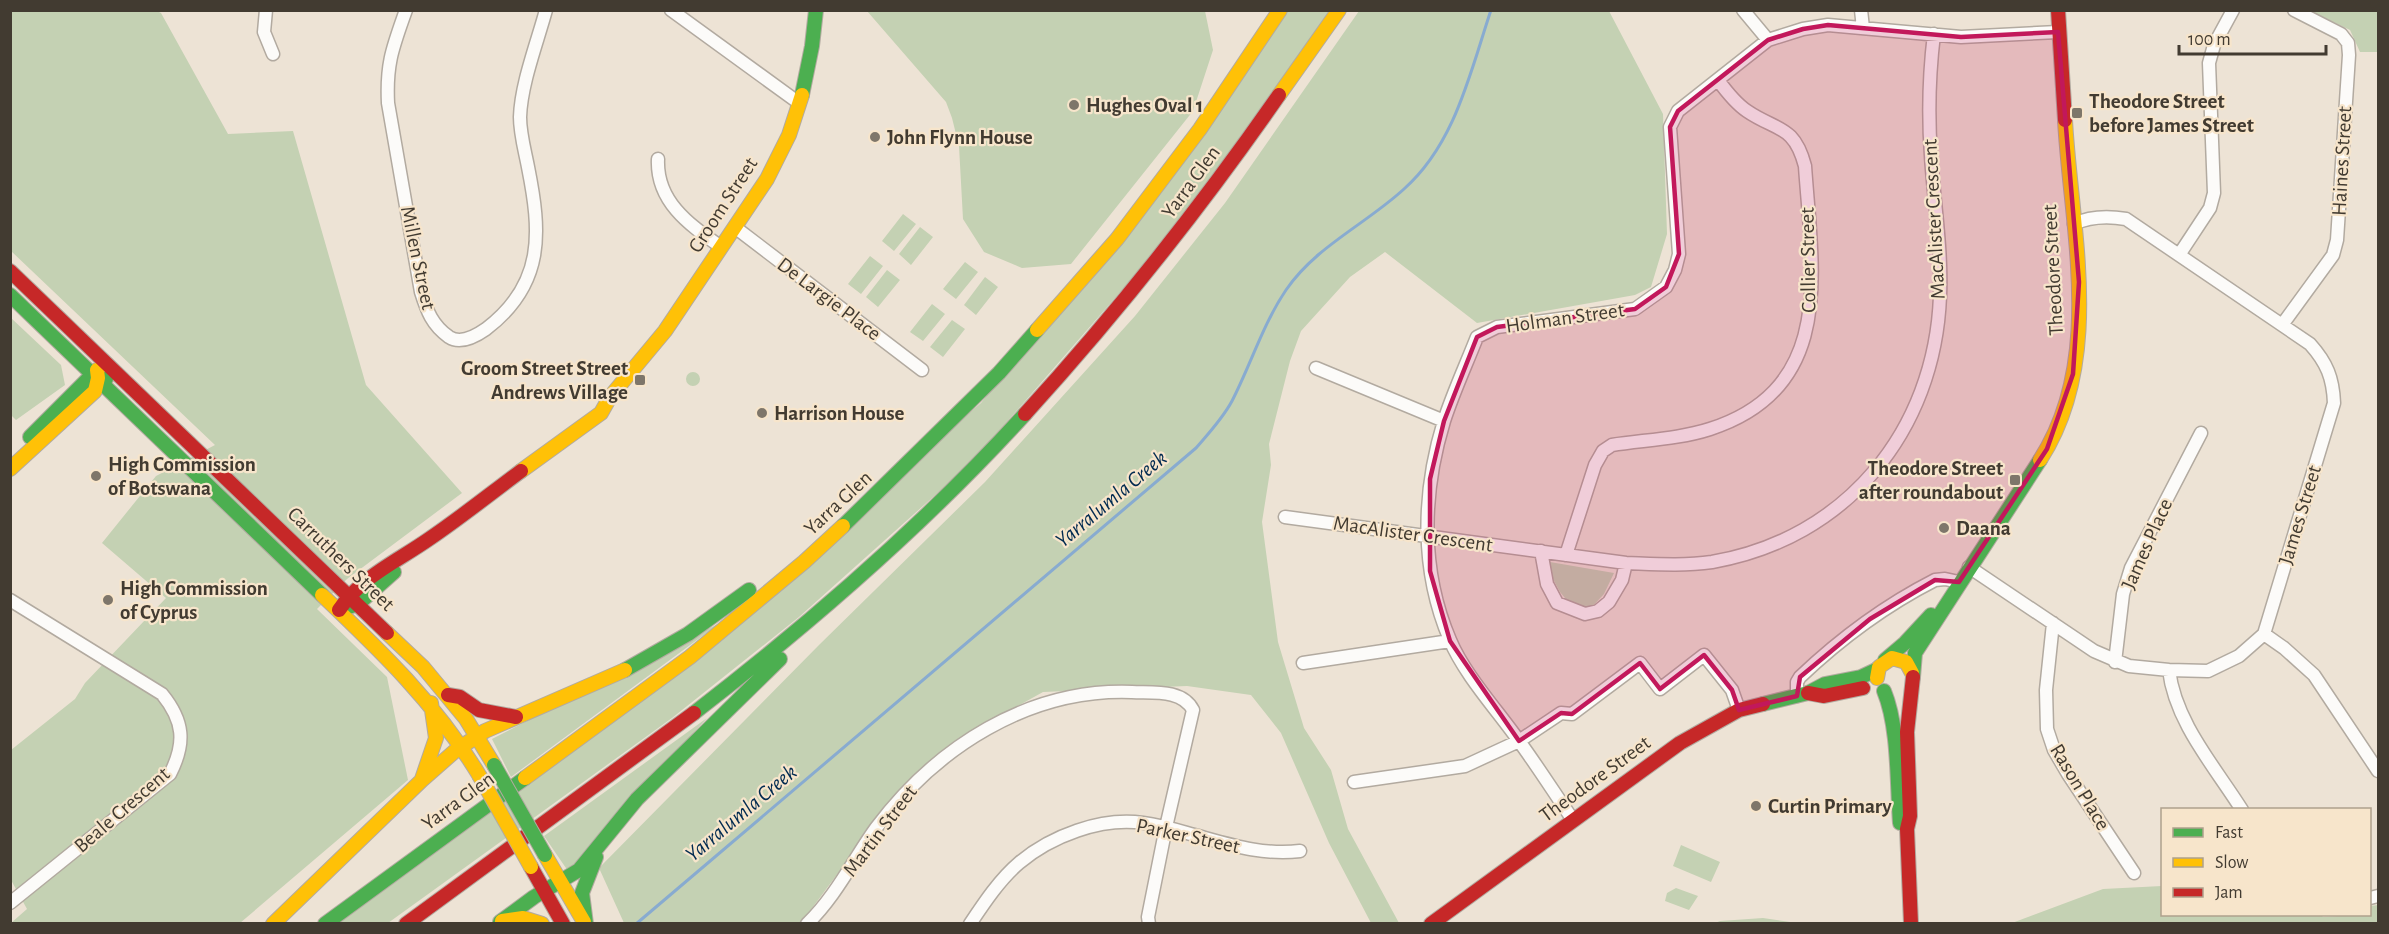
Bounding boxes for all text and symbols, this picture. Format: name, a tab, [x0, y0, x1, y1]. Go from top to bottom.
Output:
scale bar	[2179, 18, 2326, 56]
text: 100 m	[2188, 31, 2231, 49]
place label: Theodore Street before James Street	[2089, 91, 2254, 136]
place label: Hughes Oval 1	[1086, 95, 1203, 116]
marker: Hughes Oval 1	[1067, 98, 1081, 112]
street label: Haines Street	[2329, 105, 2355, 216]
marker: Theodore Street before James Street	[2070, 106, 2084, 120]
place label: John Flynn House	[887, 127, 1033, 148]
marker: John Flynn House	[868, 130, 882, 144]
street label: MacAlister Crescent	[1919, 138, 1949, 300]
street label: Yarra Glen	[1158, 142, 1224, 222]
street label: Groom Street	[684, 153, 762, 256]
street label: Millen Street	[397, 204, 439, 312]
street label: Theodore Street	[2039, 204, 2067, 336]
street label: Collier Street	[1797, 207, 1819, 313]
street label: De Largie Place	[773, 253, 885, 345]
street label: Holman Street	[1504, 299, 1626, 337]
place label: Groom Street Street Andrews Village	[461, 358, 628, 403]
marker: Groom Street Street Andrews Village	[633, 373, 647, 387]
place label: Harrison House	[774, 403, 905, 424]
marker: Harrison House	[755, 406, 769, 420]
water label: Yarralumla Creek	[1051, 446, 1171, 552]
place label: High Commission of Botswana	[108, 454, 256, 499]
place label: Theodore Street after roundabout	[1859, 458, 2003, 503]
street label: James Street	[2275, 463, 2325, 567]
street label: Yarra Glen	[800, 467, 876, 539]
marker: High Commission of Botswana	[89, 469, 103, 483]
marker: Theodore Street after roundabout	[2008, 473, 2022, 487]
street label: James Place	[2118, 495, 2176, 593]
street label: Carruthers Street	[284, 503, 399, 615]
street label: MacAlister Crescent	[1332, 512, 1494, 556]
place label: Daana	[1956, 518, 2011, 539]
marker: Daana	[1937, 521, 1951, 535]
place label: High Commission of Cyprus	[120, 578, 268, 623]
marker: High Commission of Cyprus	[101, 593, 115, 607]
street label: Theodore Street	[1536, 732, 1655, 826]
street label: Rason Place	[2046, 740, 2114, 834]
water label: Yarralumla Creek	[681, 760, 801, 866]
street label: Beale Crescent	[70, 763, 174, 857]
street label: Yarra Glen	[418, 768, 498, 834]
street label: Martin Street	[839, 781, 921, 881]
place label: Curtin Primary	[1768, 796, 1892, 817]
marker: Curtin Primary	[1749, 799, 1763, 813]
legend	[2161, 808, 2371, 916]
street label: Parker Street	[1134, 815, 1242, 857]
text: Fast	[2215, 824, 2243, 842]
text: Slow	[2215, 854, 2248, 872]
text: Jam	[2215, 884, 2243, 902]

